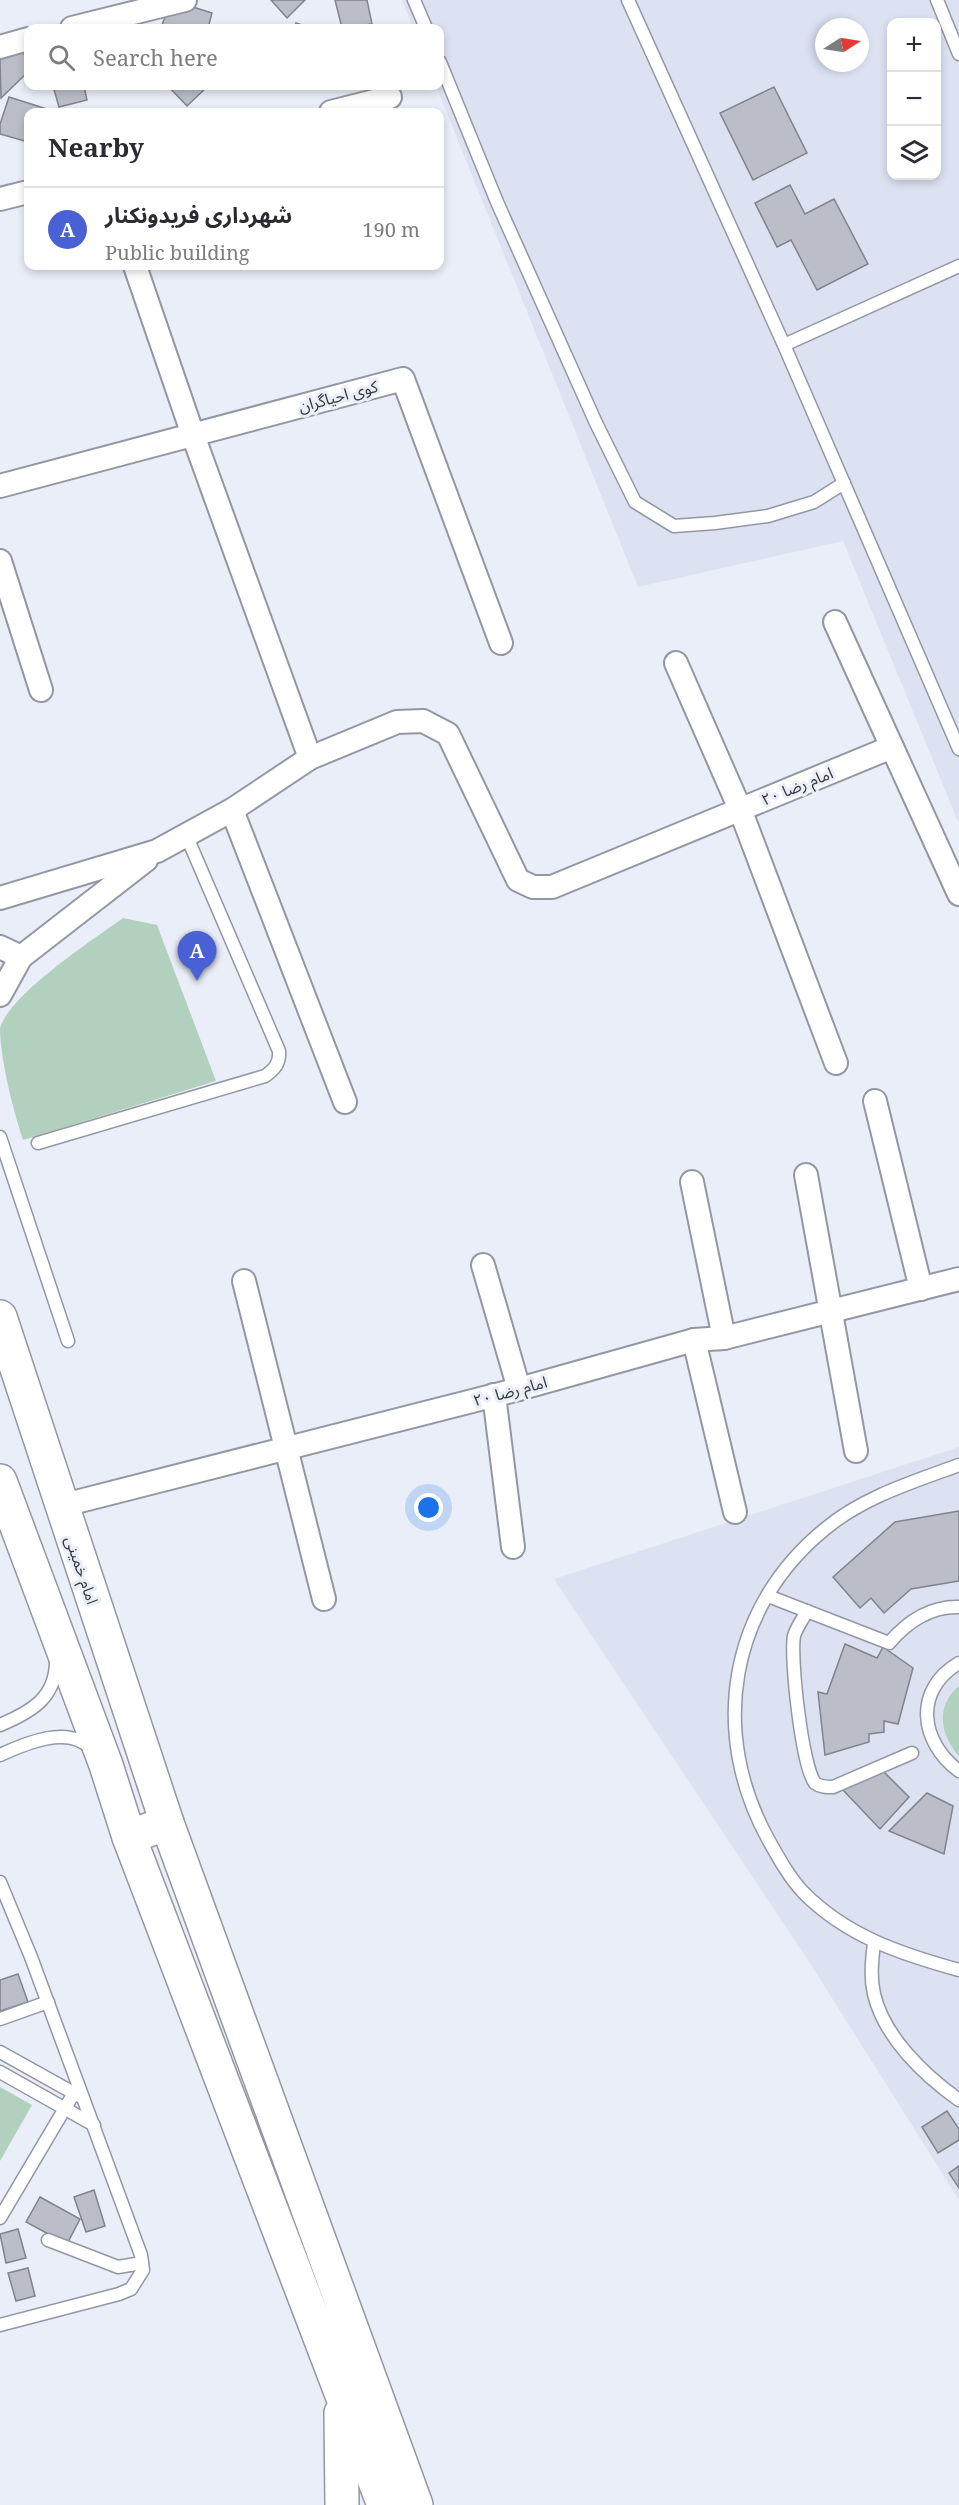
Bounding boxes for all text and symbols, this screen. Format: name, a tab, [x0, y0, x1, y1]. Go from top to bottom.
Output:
north arrow	[815, 18, 869, 72]
map controls	[887, 18, 941, 180]
button: +	[887, 18, 941, 72]
search box	[24, 24, 444, 90]
icon: search	[45, 41, 78, 74]
text: Search here	[93, 42, 218, 72]
button: −	[887, 72, 941, 126]
button: layers	[887, 126, 941, 180]
text: Nearby	[48, 129, 144, 165]
text: شهرداری فریدونکنار	[105, 199, 292, 229]
text: A	[60, 216, 75, 243]
text: 190 m	[362, 216, 420, 243]
text: Public building	[105, 239, 250, 266]
street label: کوی احیاگران	[296, 375, 381, 417]
street label: امام رضا ۲۰	[758, 762, 837, 812]
pin: A	[178, 932, 216, 981]
street label: امام رضا ۲۰	[471, 1371, 550, 1413]
your location	[414, 1493, 443, 1522]
street label: امام خمینی	[58, 1533, 104, 1608]

